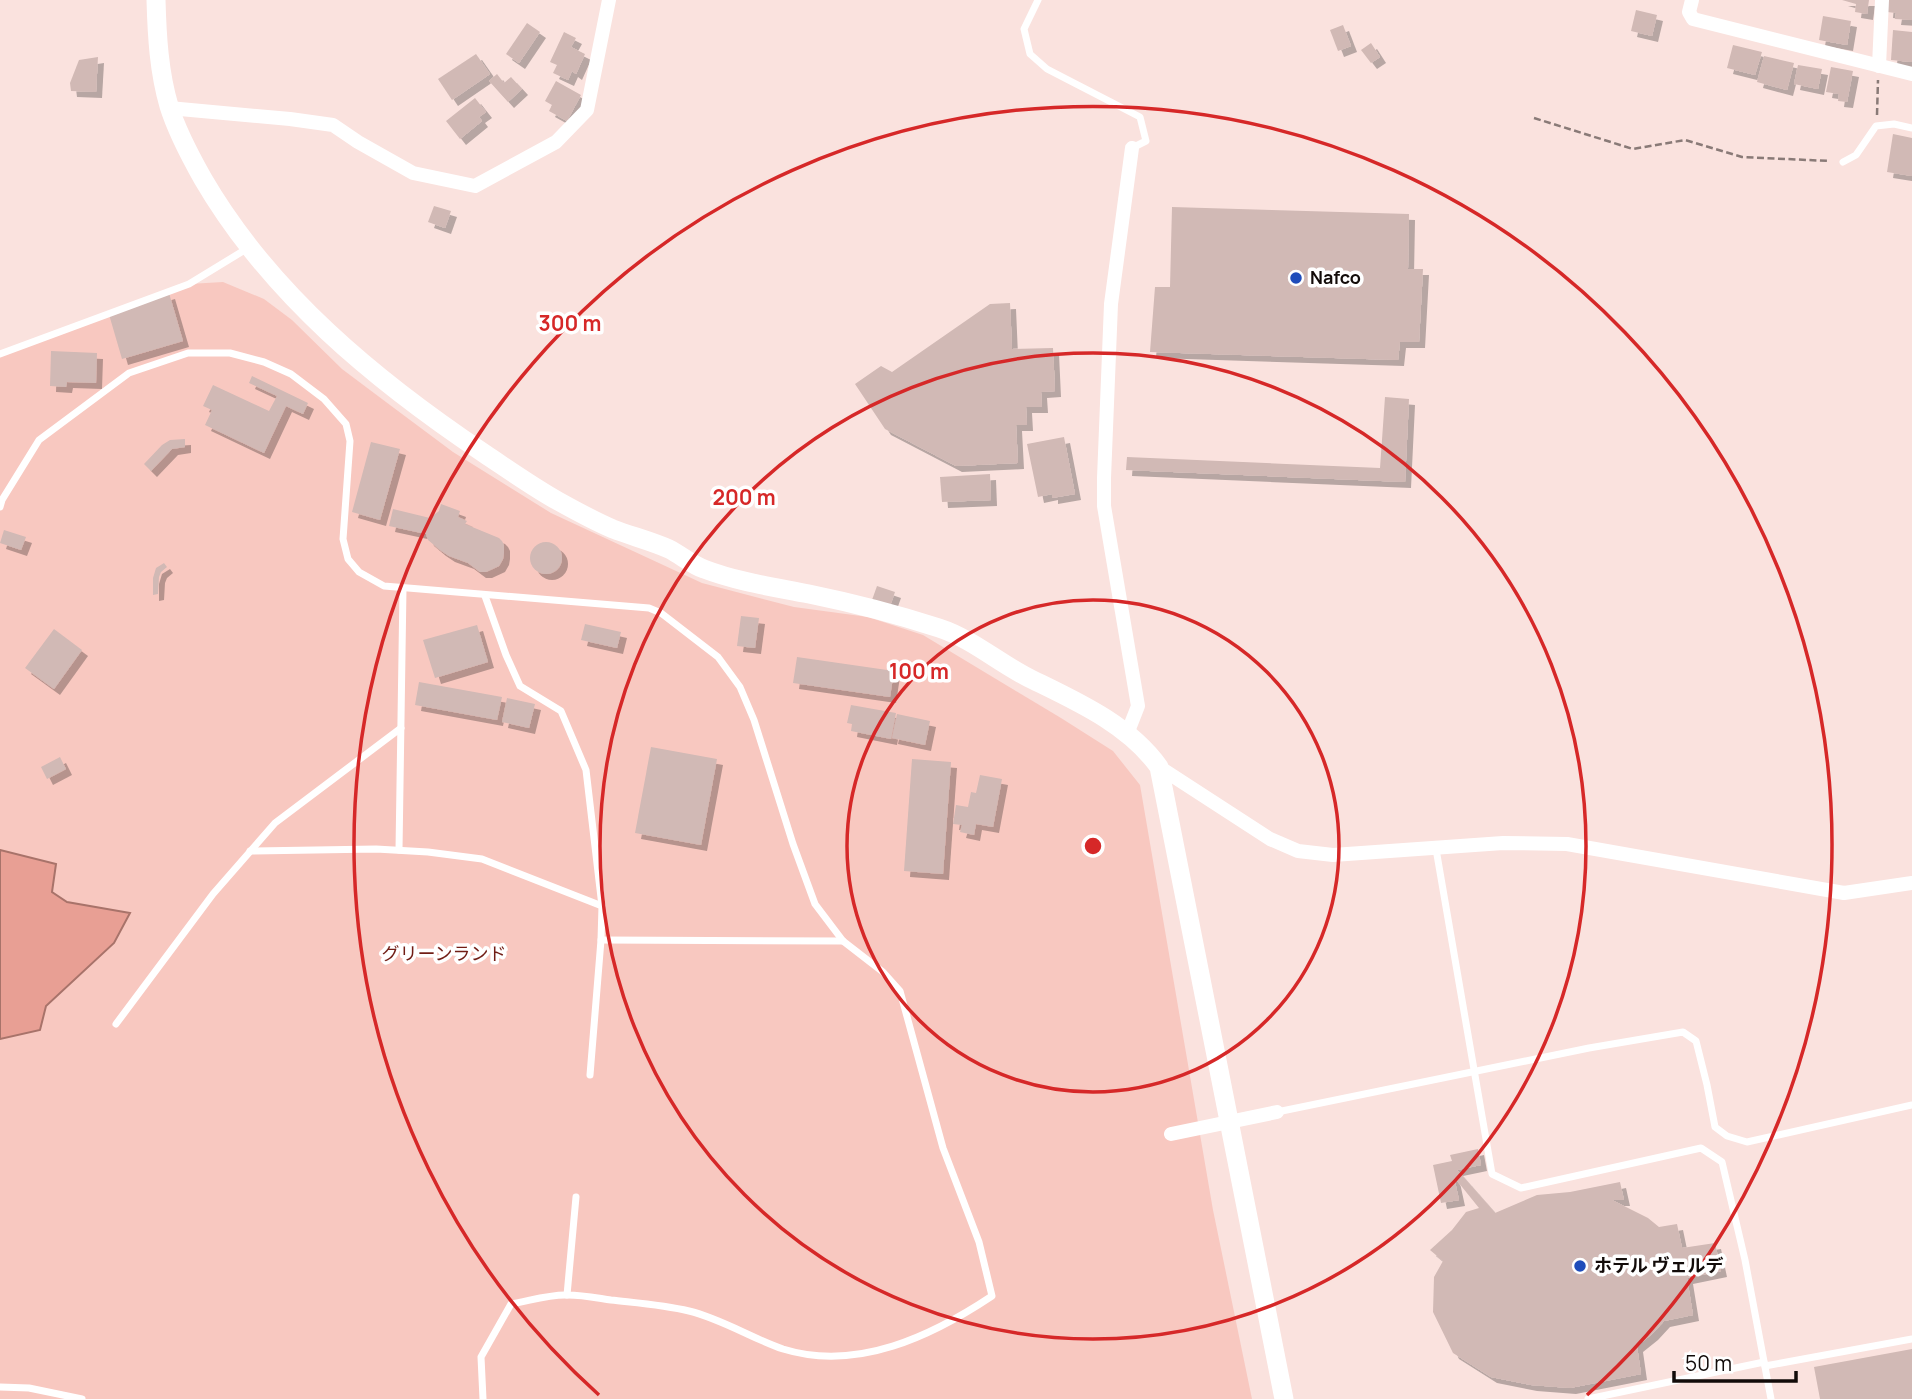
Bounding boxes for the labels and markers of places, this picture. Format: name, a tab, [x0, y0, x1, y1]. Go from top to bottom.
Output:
place label: Nafco	[1310, 265, 1361, 289]
marker: Nafco	[1288, 270, 1304, 286]
centre of rings	[1081, 834, 1105, 858]
place label: ホテル ヴェルデ	[1594, 1253, 1724, 1277]
marker: ホテル ヴェルデ	[1572, 1258, 1588, 1274]

